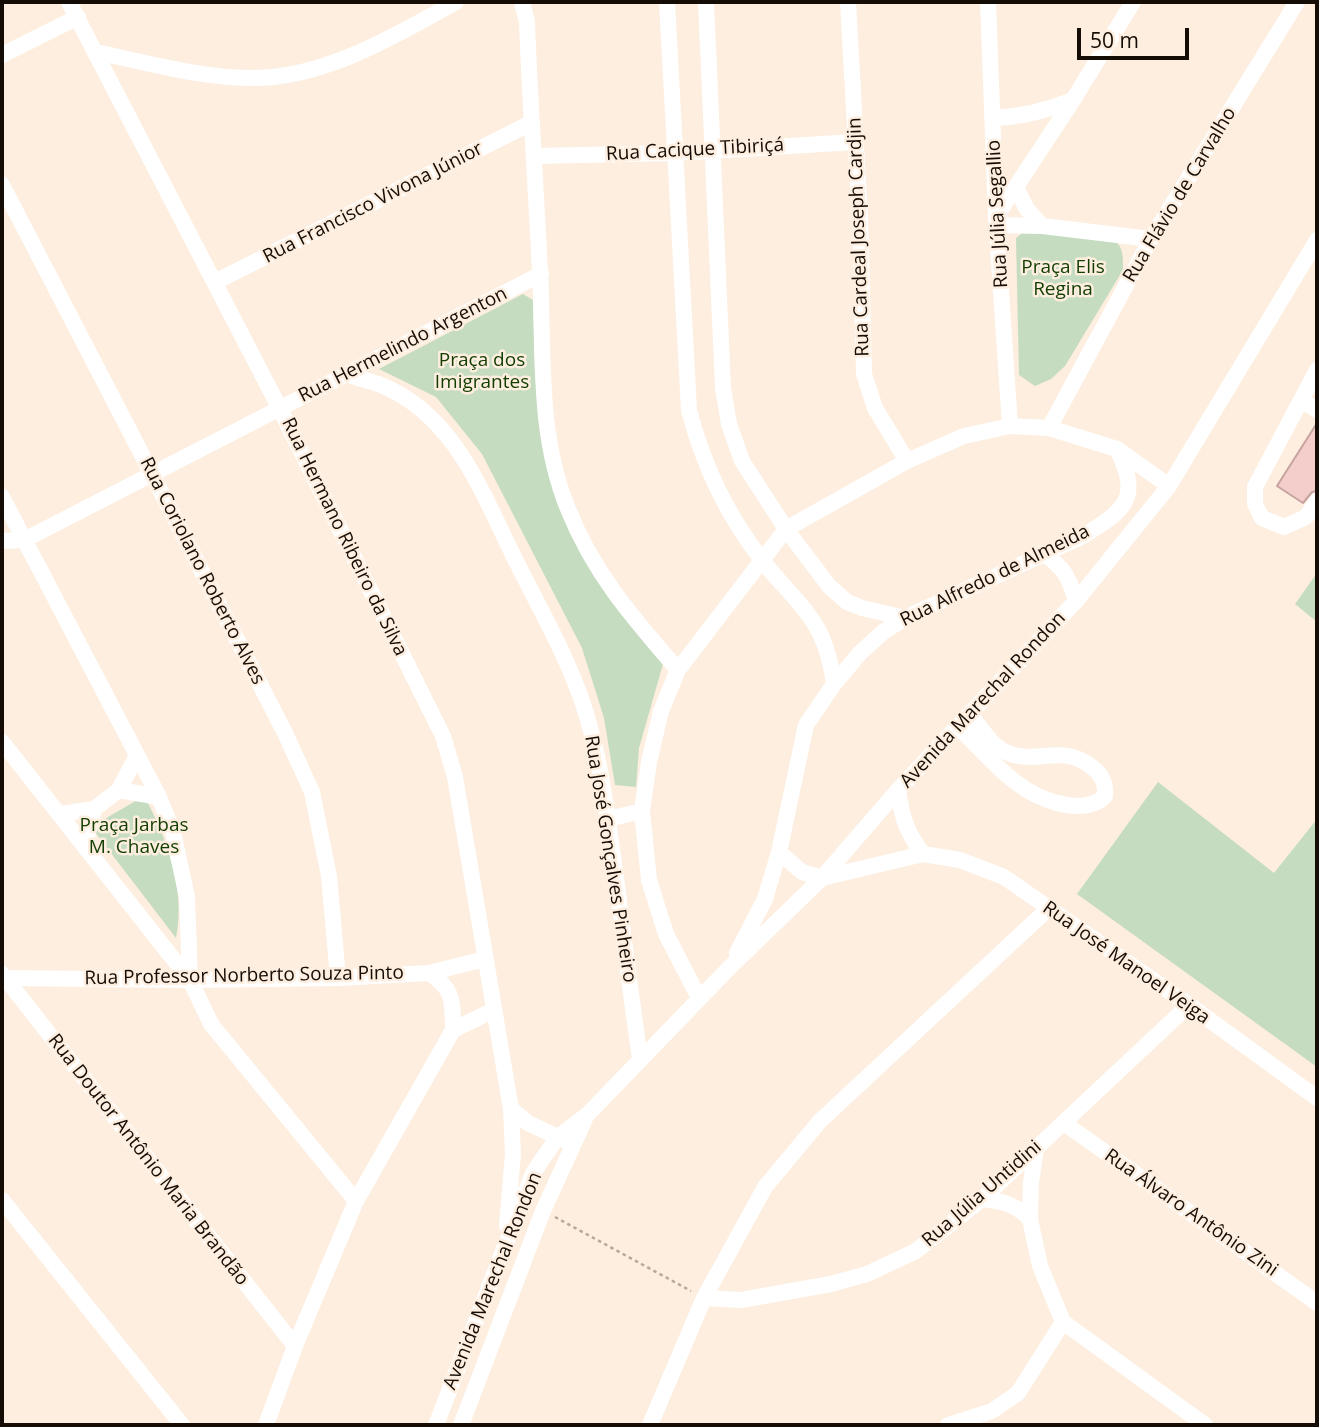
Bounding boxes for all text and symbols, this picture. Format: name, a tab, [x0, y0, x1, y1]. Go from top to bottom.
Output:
scale bar	[1081, 14, 1193, 58]
text: 50 m	[1090, 26, 1139, 54]
street label: Rua Flávio de Carvalho	[1119, 103, 1241, 287]
street label: Rua Cardeal Joseph Cardjin	[843, 117, 875, 357]
street label: Rua Cacique Tibiriçá	[605, 134, 785, 166]
street label: Rua Francisco Vivona Júnior	[259, 138, 487, 268]
street label: Rua Júlia Segallio	[983, 139, 1013, 289]
park label: Praça Elis Regina	[1021, 257, 1105, 301]
street label: Rua Hermelindo Argenton	[295, 282, 511, 408]
park label: Praça dos Imigrantes	[435, 350, 529, 394]
street label: Rua Hermano Ribeiro da Silva	[276, 414, 412, 660]
street label: Rua Coriolano Roberto Alves	[135, 454, 269, 688]
street label: Rua Alfredo de Almeida	[897, 520, 1093, 632]
street label: Avenida Marechal Rondon	[895, 607, 1071, 793]
street label: Rua José Gonçalves Pinheiro	[579, 734, 641, 984]
park label: Praça Jarbas M. Chaves	[79, 815, 189, 859]
street label: Rua José Manoel Veiga	[1038, 897, 1214, 1029]
street label: Rua Professor Norberto Souza Pinto	[84, 962, 404, 990]
street label: Rua Doutor Antônio Maria Brandão	[43, 1030, 253, 1290]
street label: Rua Júlia Untidini	[918, 1136, 1046, 1252]
street label: Rua Álvaro Antônio Zini	[1100, 1144, 1282, 1282]
street label: Avenida Marechal Rondon	[439, 1169, 547, 1393]

